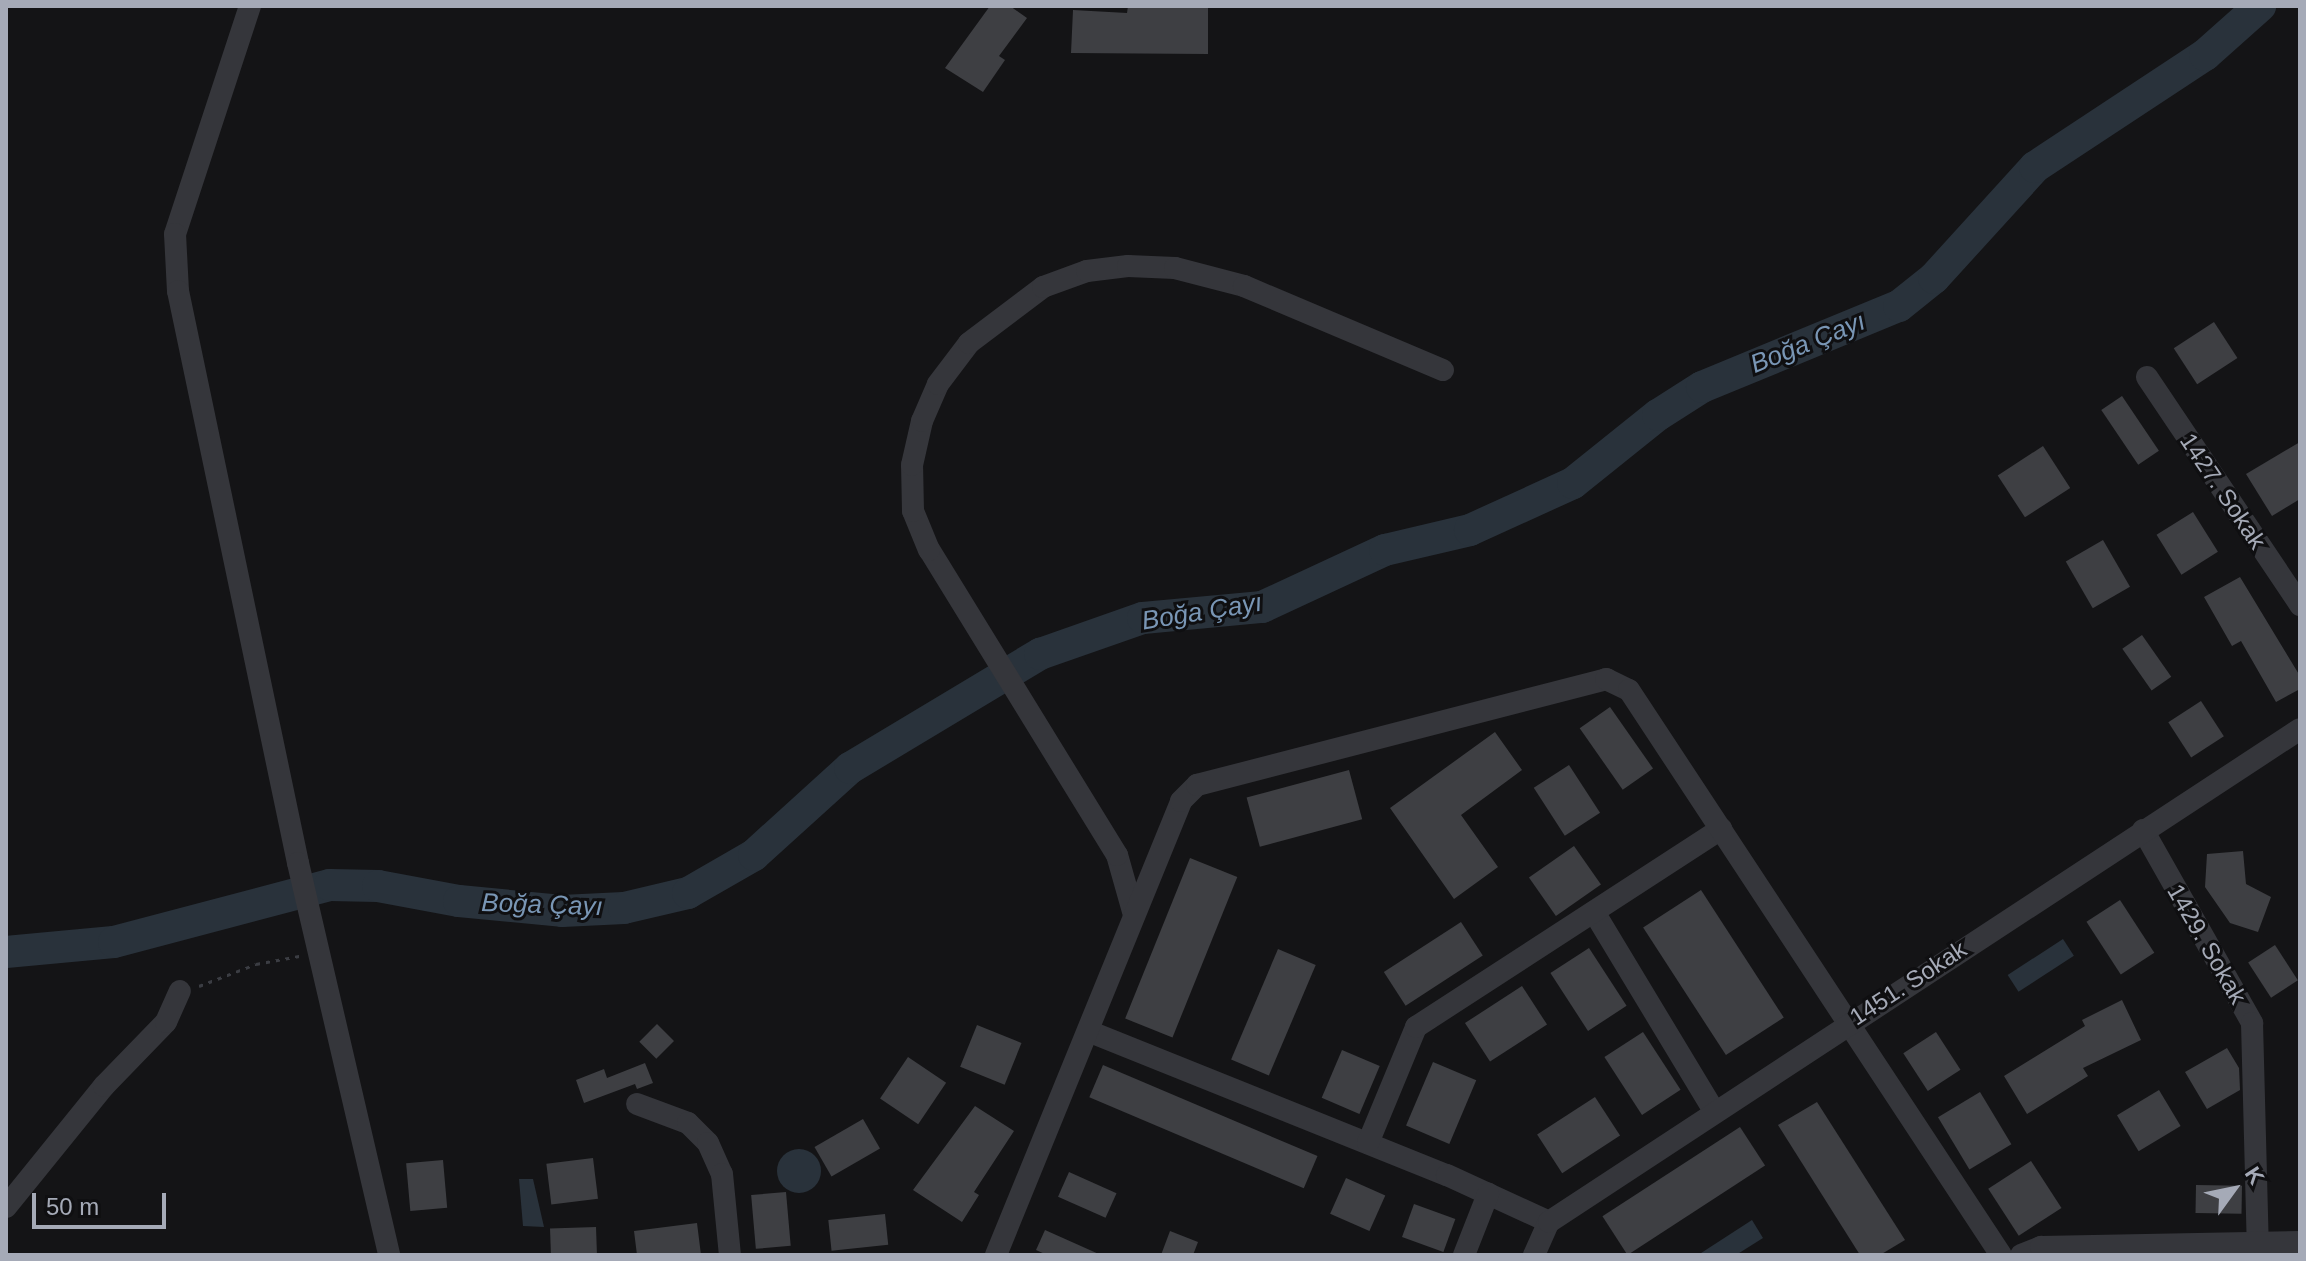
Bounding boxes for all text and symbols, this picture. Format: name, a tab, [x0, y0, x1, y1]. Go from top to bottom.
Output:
water label: Boğa Çayı	[1746, 306, 1870, 380]
street label: 1427. Sokak	[2174, 428, 2272, 554]
water label: Boğa Çayı	[1140, 587, 1264, 637]
street label: 1429. Sokak	[2161, 879, 2253, 1009]
water label: Boğa Çayı	[481, 887, 603, 923]
street label: 1451. Sokak	[1844, 935, 1972, 1031]
north arrow	[2194, 1149, 2274, 1229]
text: K	[2240, 1162, 2269, 1189]
scale bar	[36, 1177, 170, 1227]
text: 50 m	[46, 1193, 99, 1220]

